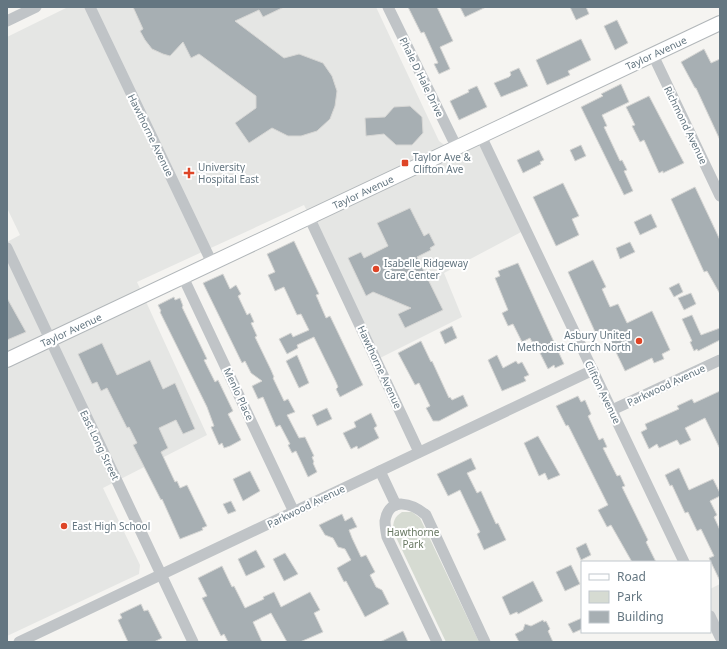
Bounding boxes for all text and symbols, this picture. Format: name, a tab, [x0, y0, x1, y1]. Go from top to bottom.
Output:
street label: Taylor Avenue	[623, 33, 689, 73]
street label: Phale D Hale Drive	[397, 35, 448, 120]
street label: Richmond Avenue	[661, 84, 711, 167]
street label: Hawthorne Avenue	[125, 91, 177, 179]
place label: Taylor Ave & Clifton Ave	[413, 150, 472, 176]
marker: Taylor Ave & Clifton Ave	[400, 158, 410, 168]
place label: University Hospital East	[198, 160, 259, 186]
marker: University Hospital East	[183, 167, 195, 179]
street label: Taylor Avenue	[330, 172, 396, 212]
place label: Isabelle Ridgeway Care Center	[384, 256, 469, 282]
marker: Isabelle Ridgeway Care Center	[371, 264, 381, 274]
street label: Taylor Avenue	[38, 310, 104, 350]
street label: Hawthorne Avenue	[355, 323, 406, 411]
place label: Asbury United Methodist Church North	[517, 328, 631, 354]
marker: Asbury United Methodist Church North	[634, 336, 644, 346]
street label: Clifton Avenue	[582, 358, 624, 426]
street label: Parkwood Avenue	[625, 361, 708, 409]
street label: Menlo Place	[221, 365, 257, 423]
street label: East Long Street	[77, 408, 123, 483]
street label: Parkwood Avenue	[265, 481, 348, 531]
place label: East High School	[72, 519, 150, 533]
marker: East High School	[59, 521, 69, 531]
park label: Hawthorne Park	[387, 525, 440, 551]
legend	[581, 561, 711, 633]
text: Road	[617, 568, 646, 585]
text: Park	[617, 588, 643, 605]
text: Building	[617, 608, 664, 625]

